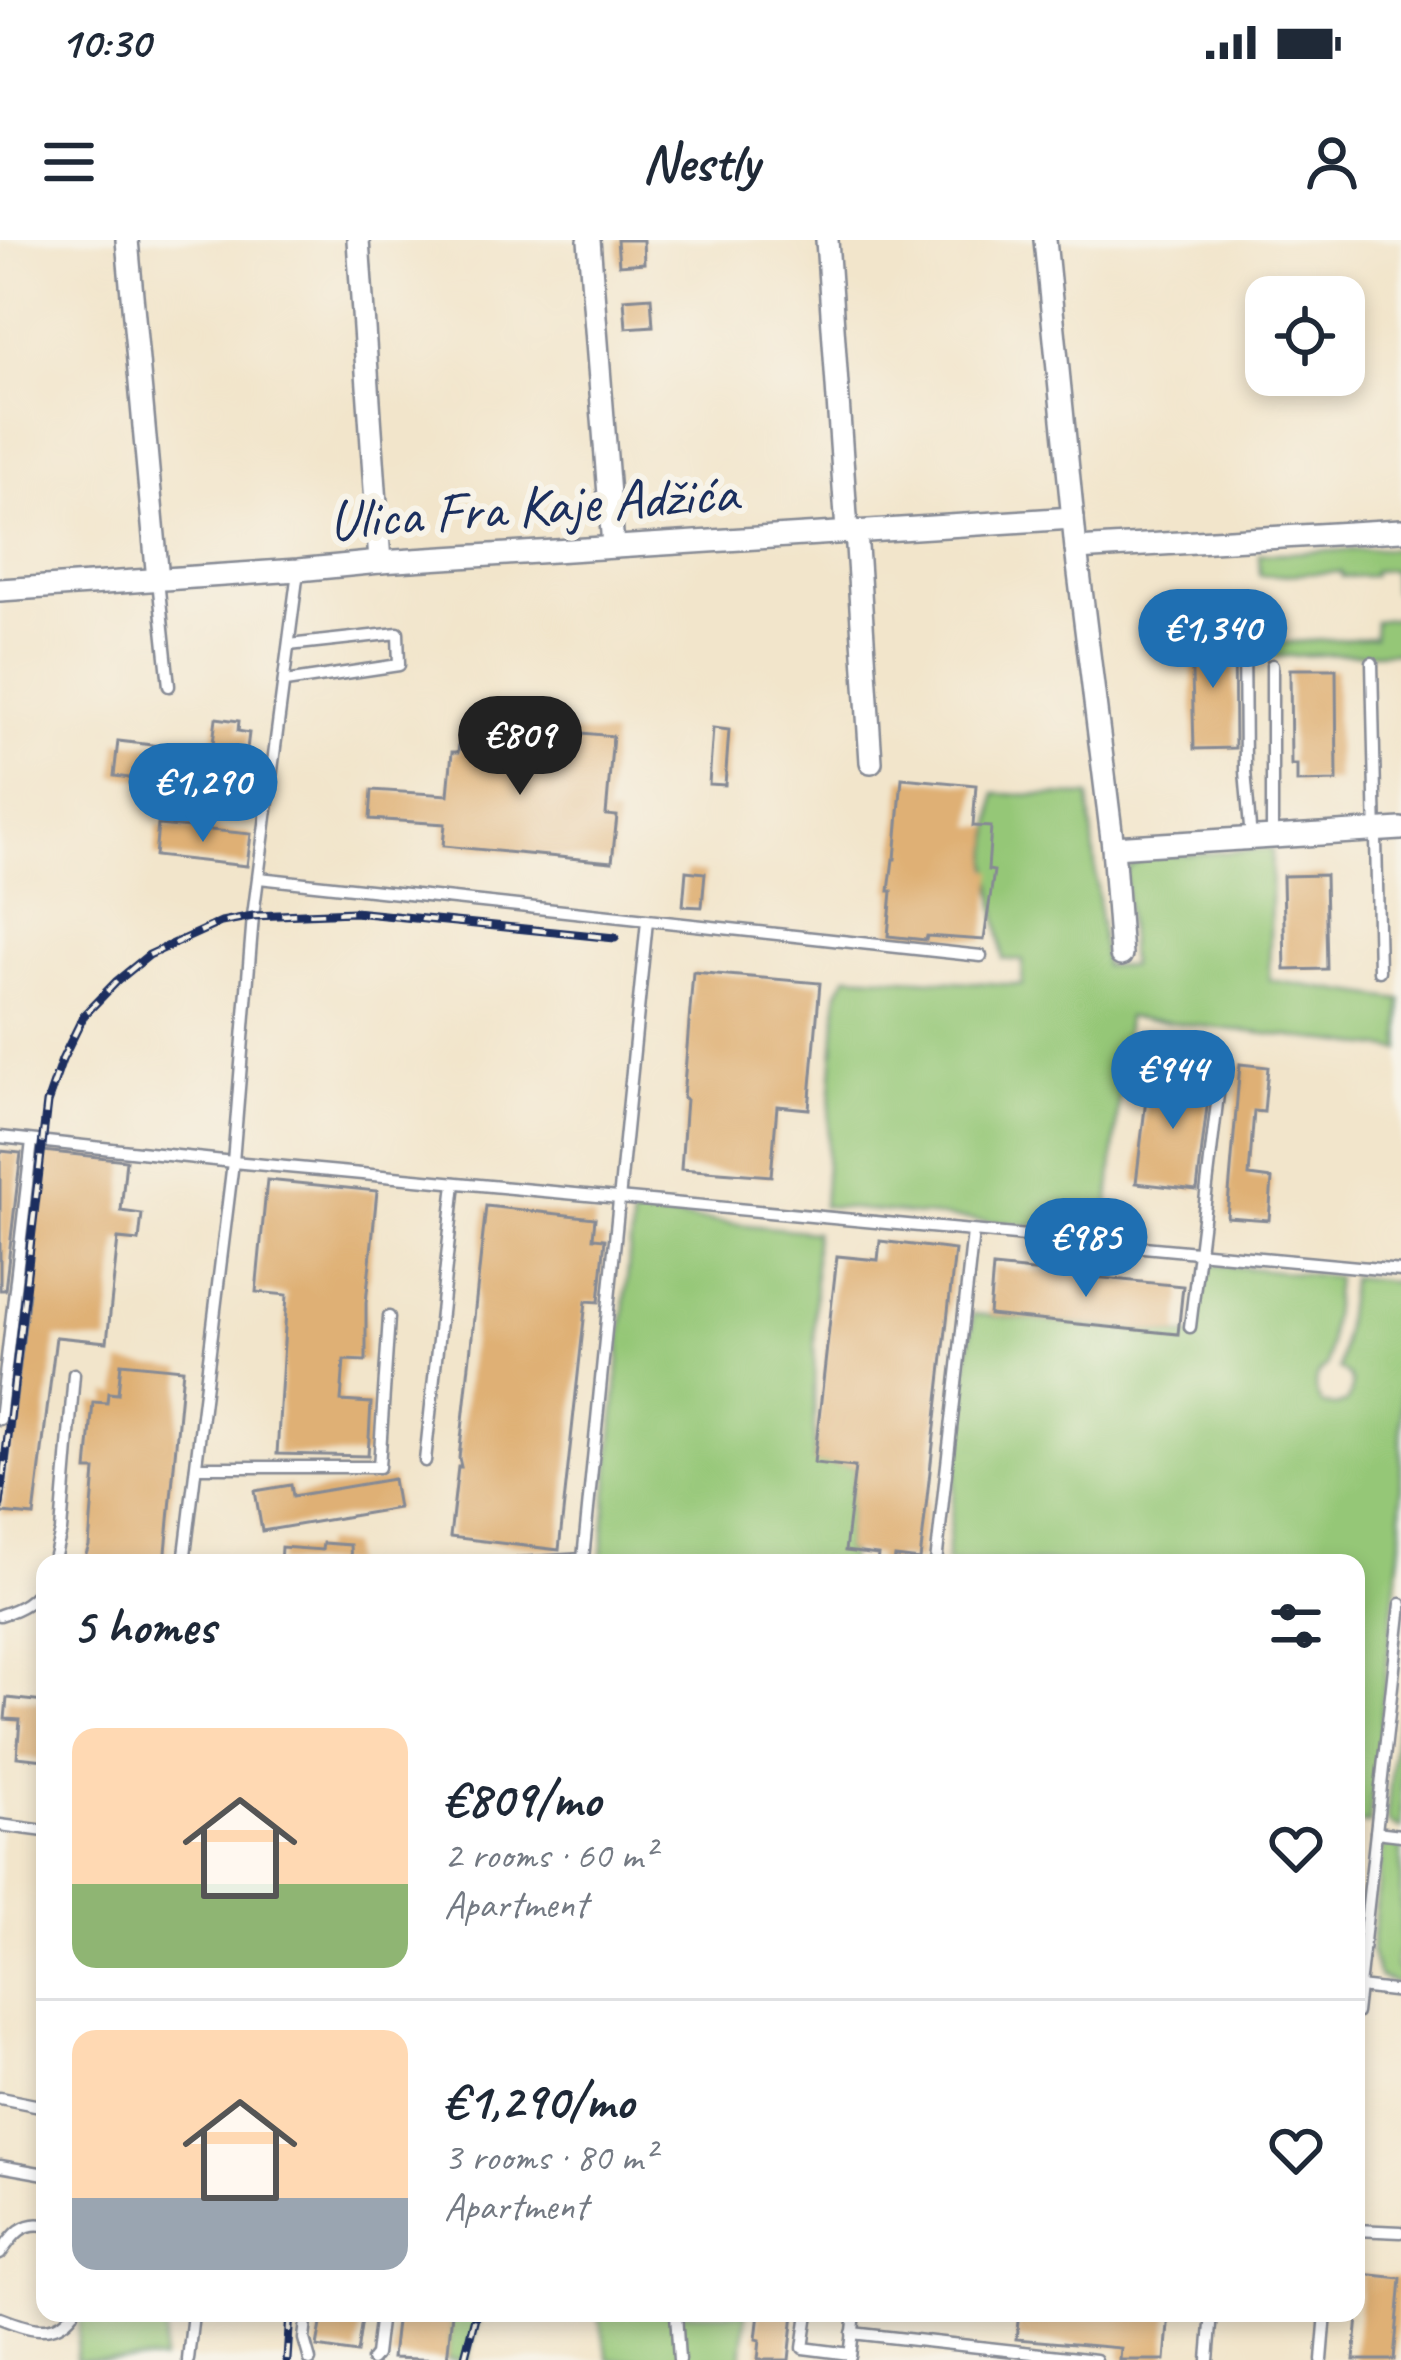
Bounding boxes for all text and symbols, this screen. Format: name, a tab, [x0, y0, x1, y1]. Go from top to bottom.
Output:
text: 10:30	[60, 14, 150, 71]
text: Nestly	[642, 128, 759, 196]
icon: menu	[36, 129, 102, 195]
icon: person	[1299, 129, 1365, 195]
map controls	[1245, 276, 1365, 396]
button: locate	[1245, 276, 1365, 396]
street label: Ulica Fra Kaje Adžića	[326, 456, 744, 556]
pin: €1,340	[1115, 589, 1311, 691]
text: €1,340	[1165, 603, 1261, 652]
pin: €809	[449, 696, 591, 798]
text: €809	[485, 710, 555, 759]
pin: €1,290	[105, 743, 301, 845]
text: €1,290	[155, 757, 251, 806]
pin: €944	[1102, 1030, 1244, 1132]
text: €944	[1138, 1044, 1208, 1093]
pin: €985	[1015, 1198, 1157, 1300]
text: €985	[1051, 1212, 1121, 1261]
icon: filters	[1263, 1593, 1329, 1659]
text: 5 homes	[72, 1594, 215, 1658]
text: €809/mo	[444, 1767, 601, 1831]
icon: home	[168, 1776, 312, 1920]
icon: heart	[1263, 1815, 1329, 1881]
text: 2 rooms · 60 m²	[444, 1831, 655, 1880]
text: Apartment	[444, 1880, 587, 1929]
text: €1,290/mo	[444, 2069, 634, 2133]
icon: home	[168, 2078, 312, 2222]
icon: heart	[1263, 2117, 1329, 2183]
text: 3 rooms · 80 m²	[444, 2133, 655, 2182]
text: Apartment	[444, 2182, 587, 2231]

